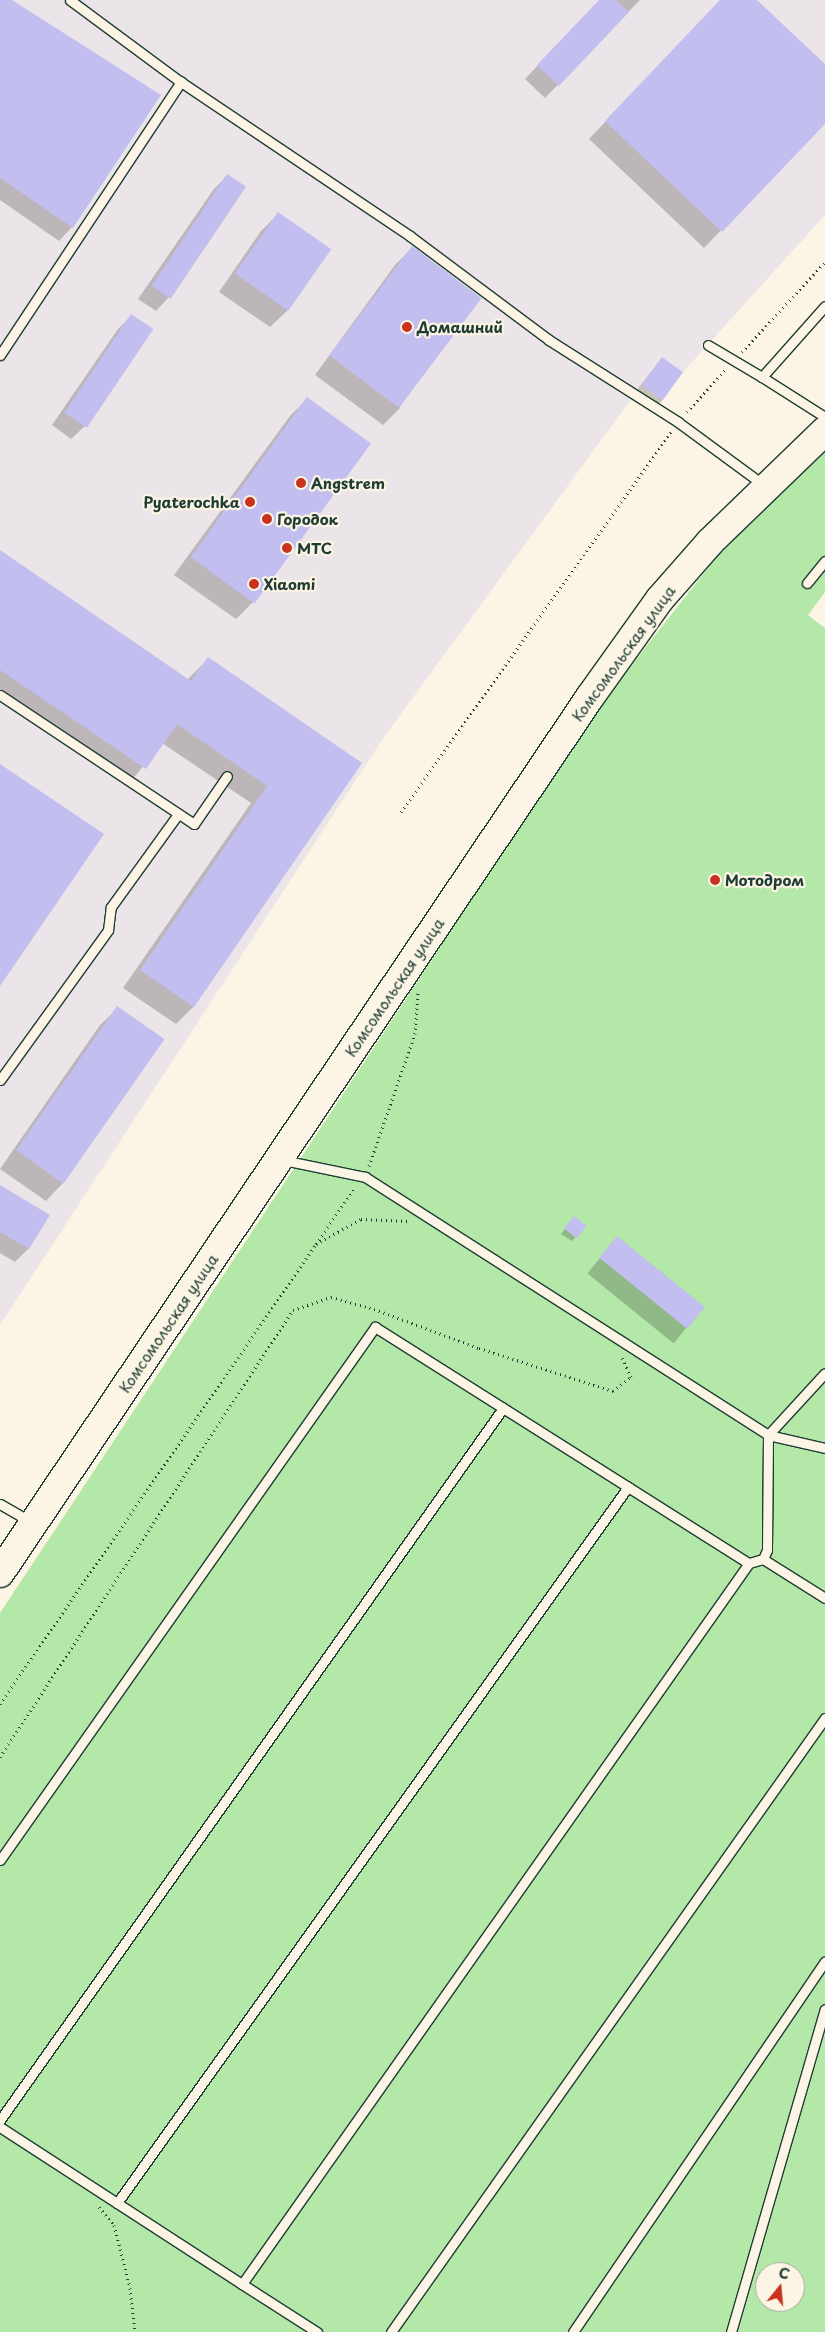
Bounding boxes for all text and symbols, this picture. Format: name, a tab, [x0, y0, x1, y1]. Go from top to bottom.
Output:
place label: Домашний	[417, 318, 503, 336]
marker: Домашний	[401, 321, 413, 333]
place label: Angstrem	[311, 474, 385, 492]
marker: Angstrem	[295, 477, 307, 489]
place label: Pyaterochka	[143, 493, 240, 511]
marker: Pyaterochka	[244, 496, 256, 508]
place label: Городок	[277, 510, 338, 528]
marker: Городок	[261, 513, 273, 525]
place label: МТС	[297, 539, 332, 557]
marker: МТС	[281, 542, 293, 554]
place label: Xiaomi	[264, 575, 315, 593]
marker: Xiaomi	[248, 578, 260, 590]
street label: Комсомольская улица	[567, 581, 679, 725]
place label: Мотодром	[725, 871, 804, 889]
marker: Мотодром	[709, 874, 721, 886]
street label: Комсомольская улица	[340, 914, 448, 1060]
street label: Комсомольская улица	[114, 1250, 222, 1396]
north arrow	[755, 2262, 805, 2312]
text: С	[776, 2262, 792, 2285]

